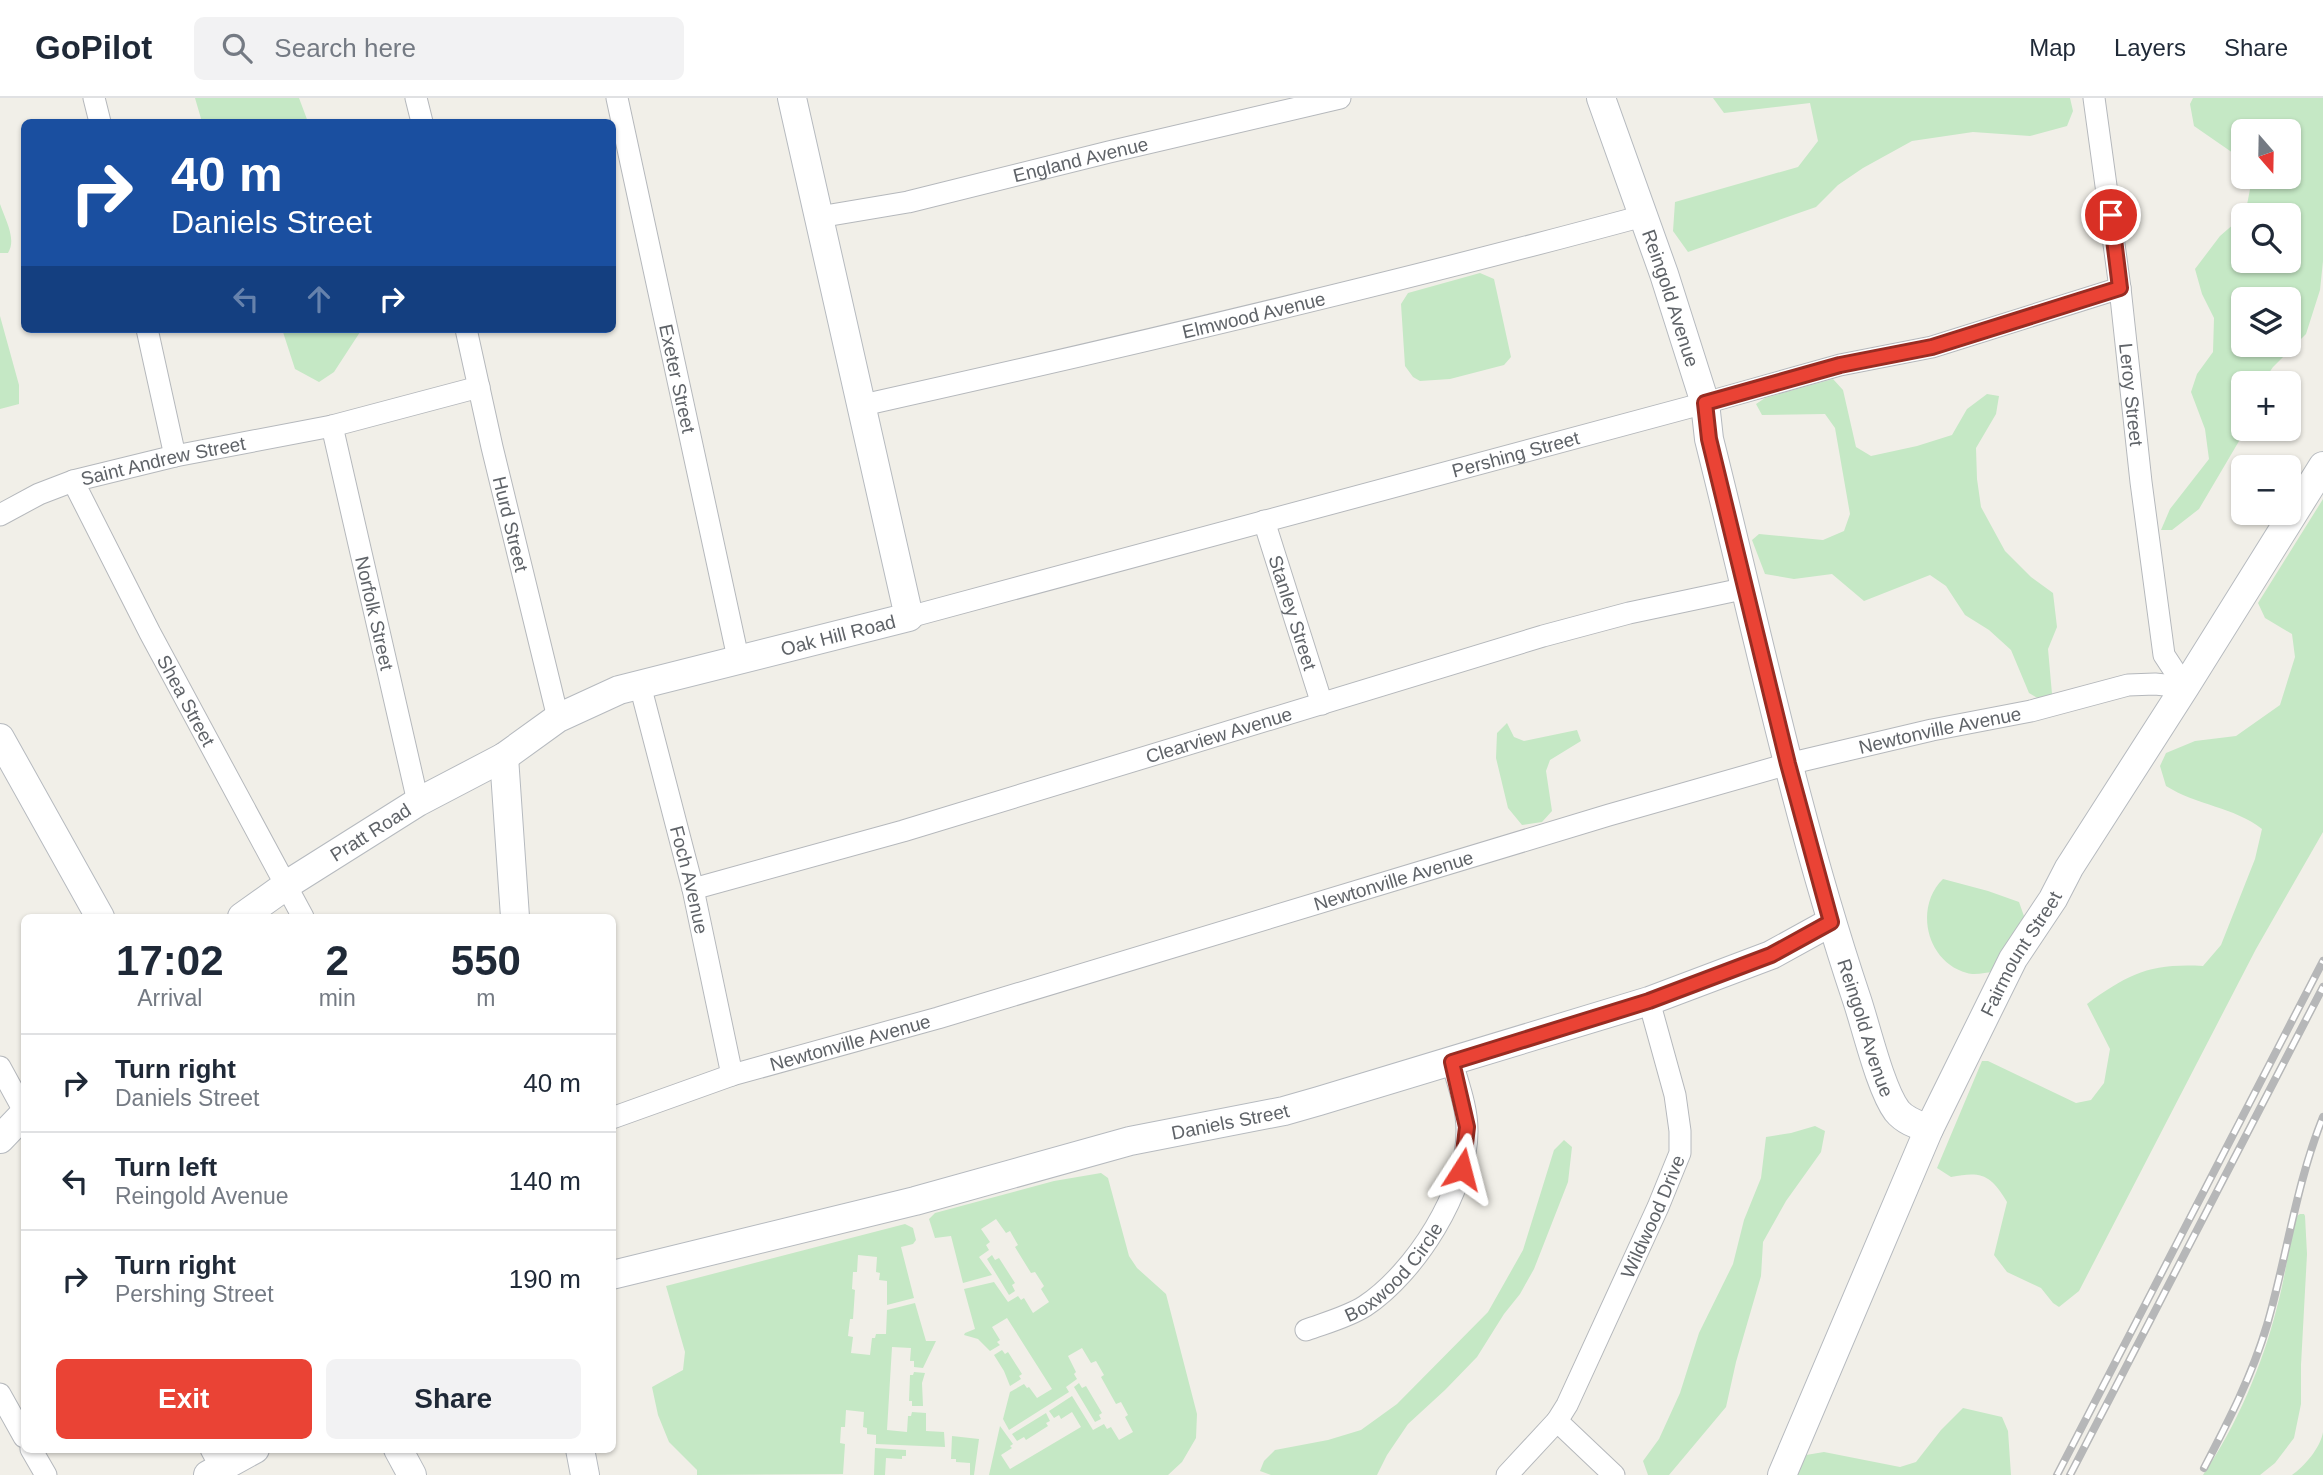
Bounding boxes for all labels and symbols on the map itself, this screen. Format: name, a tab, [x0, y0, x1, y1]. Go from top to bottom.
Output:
north arrow	[2231, 119, 2301, 189]
street label: England Avenue	[1011, 133, 1150, 186]
pin	[2081, 185, 2141, 245]
street label: Reingold Avenue	[1638, 227, 1703, 369]
street label: Elmwood Avenue	[1180, 288, 1327, 342]
street label: Exeter Street	[656, 322, 700, 436]
street label: Leroy Street	[2116, 342, 2148, 448]
street label: Pershing Street	[1449, 427, 1582, 481]
street label: Saint Andrew Street	[79, 432, 248, 489]
street label: Hurd Street	[489, 474, 533, 574]
street label: Stanley Street	[1265, 552, 1321, 673]
street label: Norfolk Street	[352, 554, 398, 673]
street label: Oak Hill Road	[779, 610, 898, 659]
street label: Shea Street	[153, 651, 220, 750]
street label: Clearview Avenue	[1143, 703, 1295, 767]
street label: Newtonville Avenue	[1856, 703, 2023, 757]
street label: Pratt Road	[326, 799, 414, 865]
street label: Foch Avenue	[666, 823, 713, 936]
street label: Newtonville Avenue	[1311, 846, 1476, 914]
street label: Fairmount Street	[1976, 887, 2066, 1020]
street label: Reingold Avenue	[1834, 956, 1898, 1100]
street label: Newtonville Avenue	[767, 1010, 933, 1075]
street label: Daniels Street	[1169, 1099, 1292, 1143]
position arrow	[1425, 1132, 1499, 1206]
street label: Wildwood Drive	[1616, 1152, 1689, 1281]
street label: Boxwood Circle	[1341, 1219, 1447, 1326]

